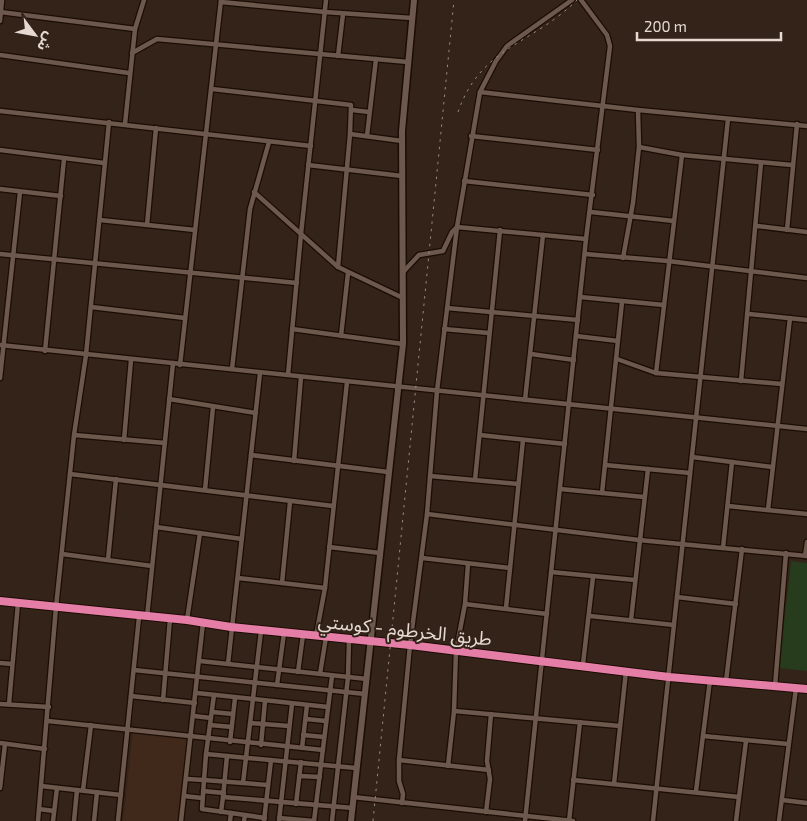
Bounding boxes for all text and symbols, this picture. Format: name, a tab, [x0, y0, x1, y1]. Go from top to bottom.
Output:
north arrow	[10, 10, 60, 60]
scale bar	[637, 10, 781, 42]
text: 200 m	[644, 17, 687, 35]
text: ش	[34, 30, 59, 55]
street label: طريق الخرطوم - كوستي	[317, 608, 493, 654]

